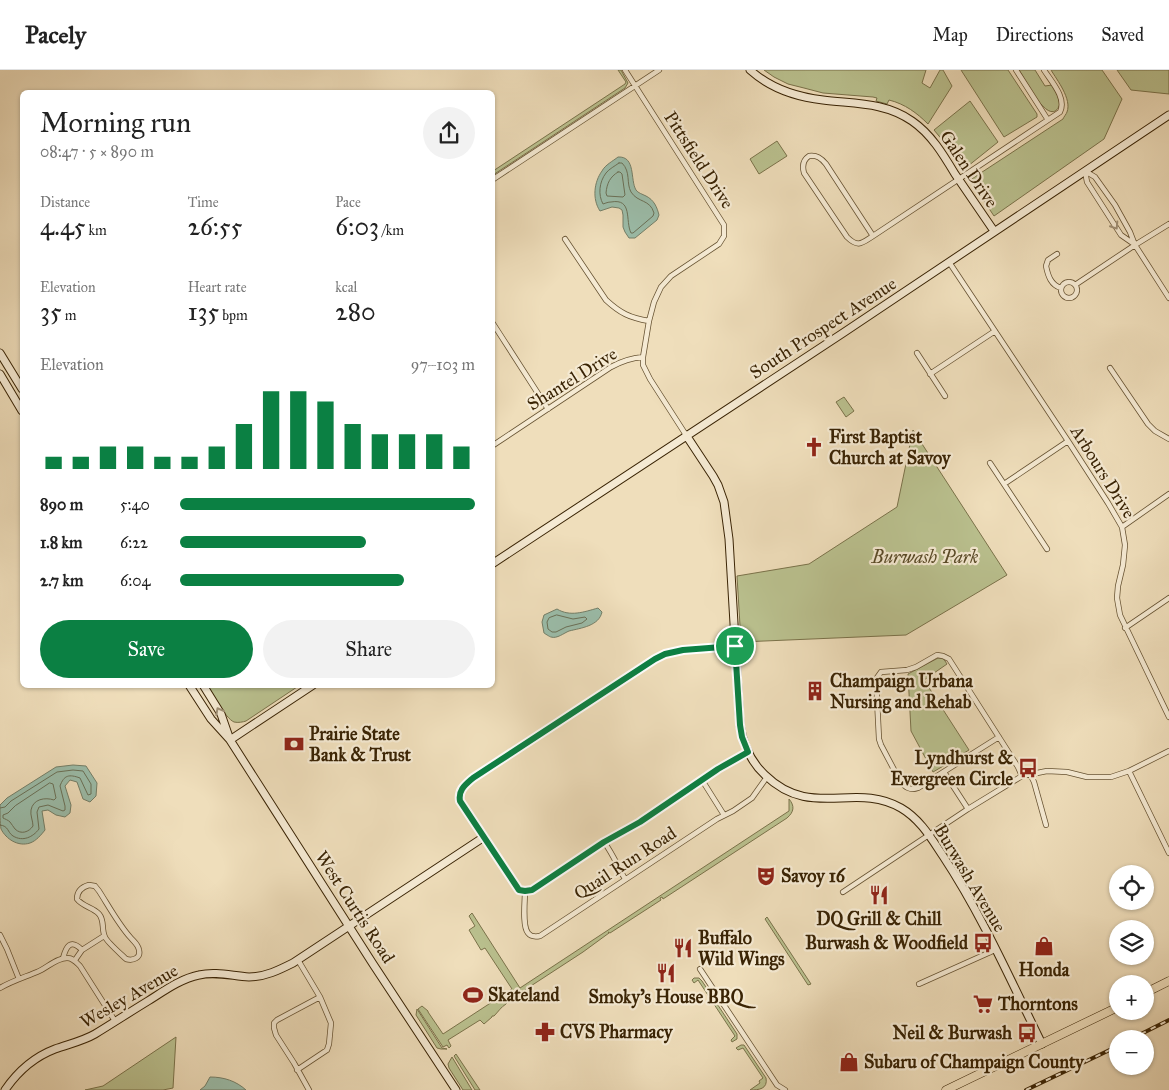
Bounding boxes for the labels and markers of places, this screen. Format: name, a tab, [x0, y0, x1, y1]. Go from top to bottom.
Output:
place label: First Baptist Church at Savoy	[829, 426, 952, 470]
church icon: First Baptist Church at Savoy	[803, 436, 825, 458]
pin	[714, 625, 756, 667]
place label: Champaign Urbana Nursing and Rehab	[830, 670, 973, 714]
building icon: Champaign Urbana Nursing and Rehab	[804, 680, 826, 702]
place label: Prairie State Bank & Trust	[309, 723, 412, 766]
bank icon: Prairie State Bank & Trust	[283, 733, 305, 755]
place label: Lyndhurst & Evergreen Circle	[890, 747, 1013, 791]
bus stop icon: Lyndhurst & Evergreen Circle	[1017, 757, 1039, 779]
theatre icon: Savoy 16	[755, 865, 777, 887]
place label: Savoy 16	[781, 865, 846, 888]
restaurant icon: DQ Grill & Chill	[868, 884, 890, 906]
place label: DQ Grill & Chill	[816, 908, 943, 931]
place label: Buffalo Wild Wings	[698, 927, 785, 971]
place label: Burwash & Woodfield	[805, 932, 969, 954]
bus stop icon: Burwash & Woodfield	[972, 932, 994, 954]
shop icon: Honda	[1033, 935, 1055, 957]
restaurant icon: Buffalo Wild Wings	[672, 937, 694, 959]
place label: Honda	[1019, 959, 1070, 981]
restaurant icon: Smoky's House BBQ	[655, 962, 677, 984]
sports icon: Skateland	[462, 984, 484, 1006]
place label: Skateland	[488, 984, 560, 1006]
place label: Smoky's House BBQ	[589, 986, 757, 1009]
supermarket icon: Thorntons	[972, 993, 994, 1015]
place label: Thorntons	[997, 993, 1078, 1015]
pharmacy icon: CVS Pharmacy	[534, 1021, 556, 1043]
place label: CVS Pharmacy	[560, 1021, 674, 1044]
place label: Neil & Burwash	[892, 1022, 1013, 1044]
bus stop icon: Neil & Burwash	[1016, 1022, 1038, 1044]
shop icon: Subaru of Champaign County	[838, 1051, 860, 1073]
place label: Subaru of Champaign County	[864, 1051, 1085, 1074]

